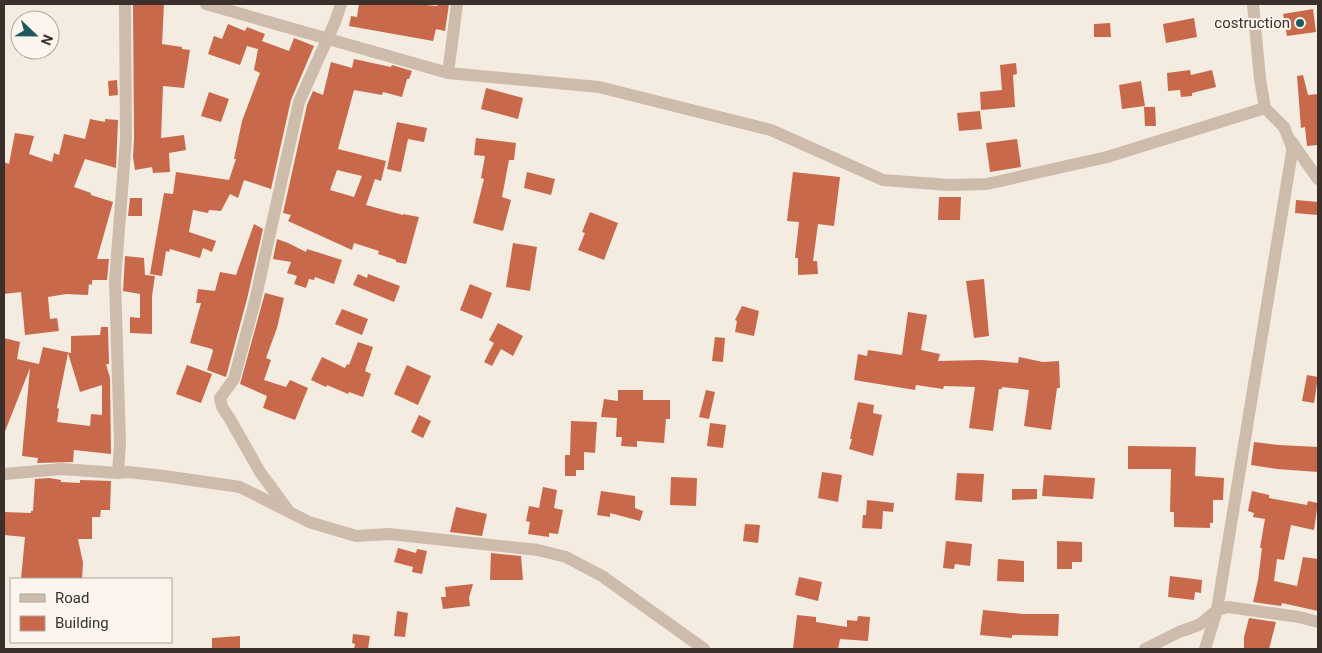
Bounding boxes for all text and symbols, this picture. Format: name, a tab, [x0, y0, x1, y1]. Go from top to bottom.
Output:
north arrow	[10, 10, 60, 60]
place label: costruction	[1214, 14, 1290, 32]
marker: costruction	[1294, 17, 1306, 29]
text: N	[38, 32, 56, 47]
legend	[10, 578, 172, 643]
text: Road	[55, 589, 89, 607]
text: Building	[55, 614, 109, 632]

